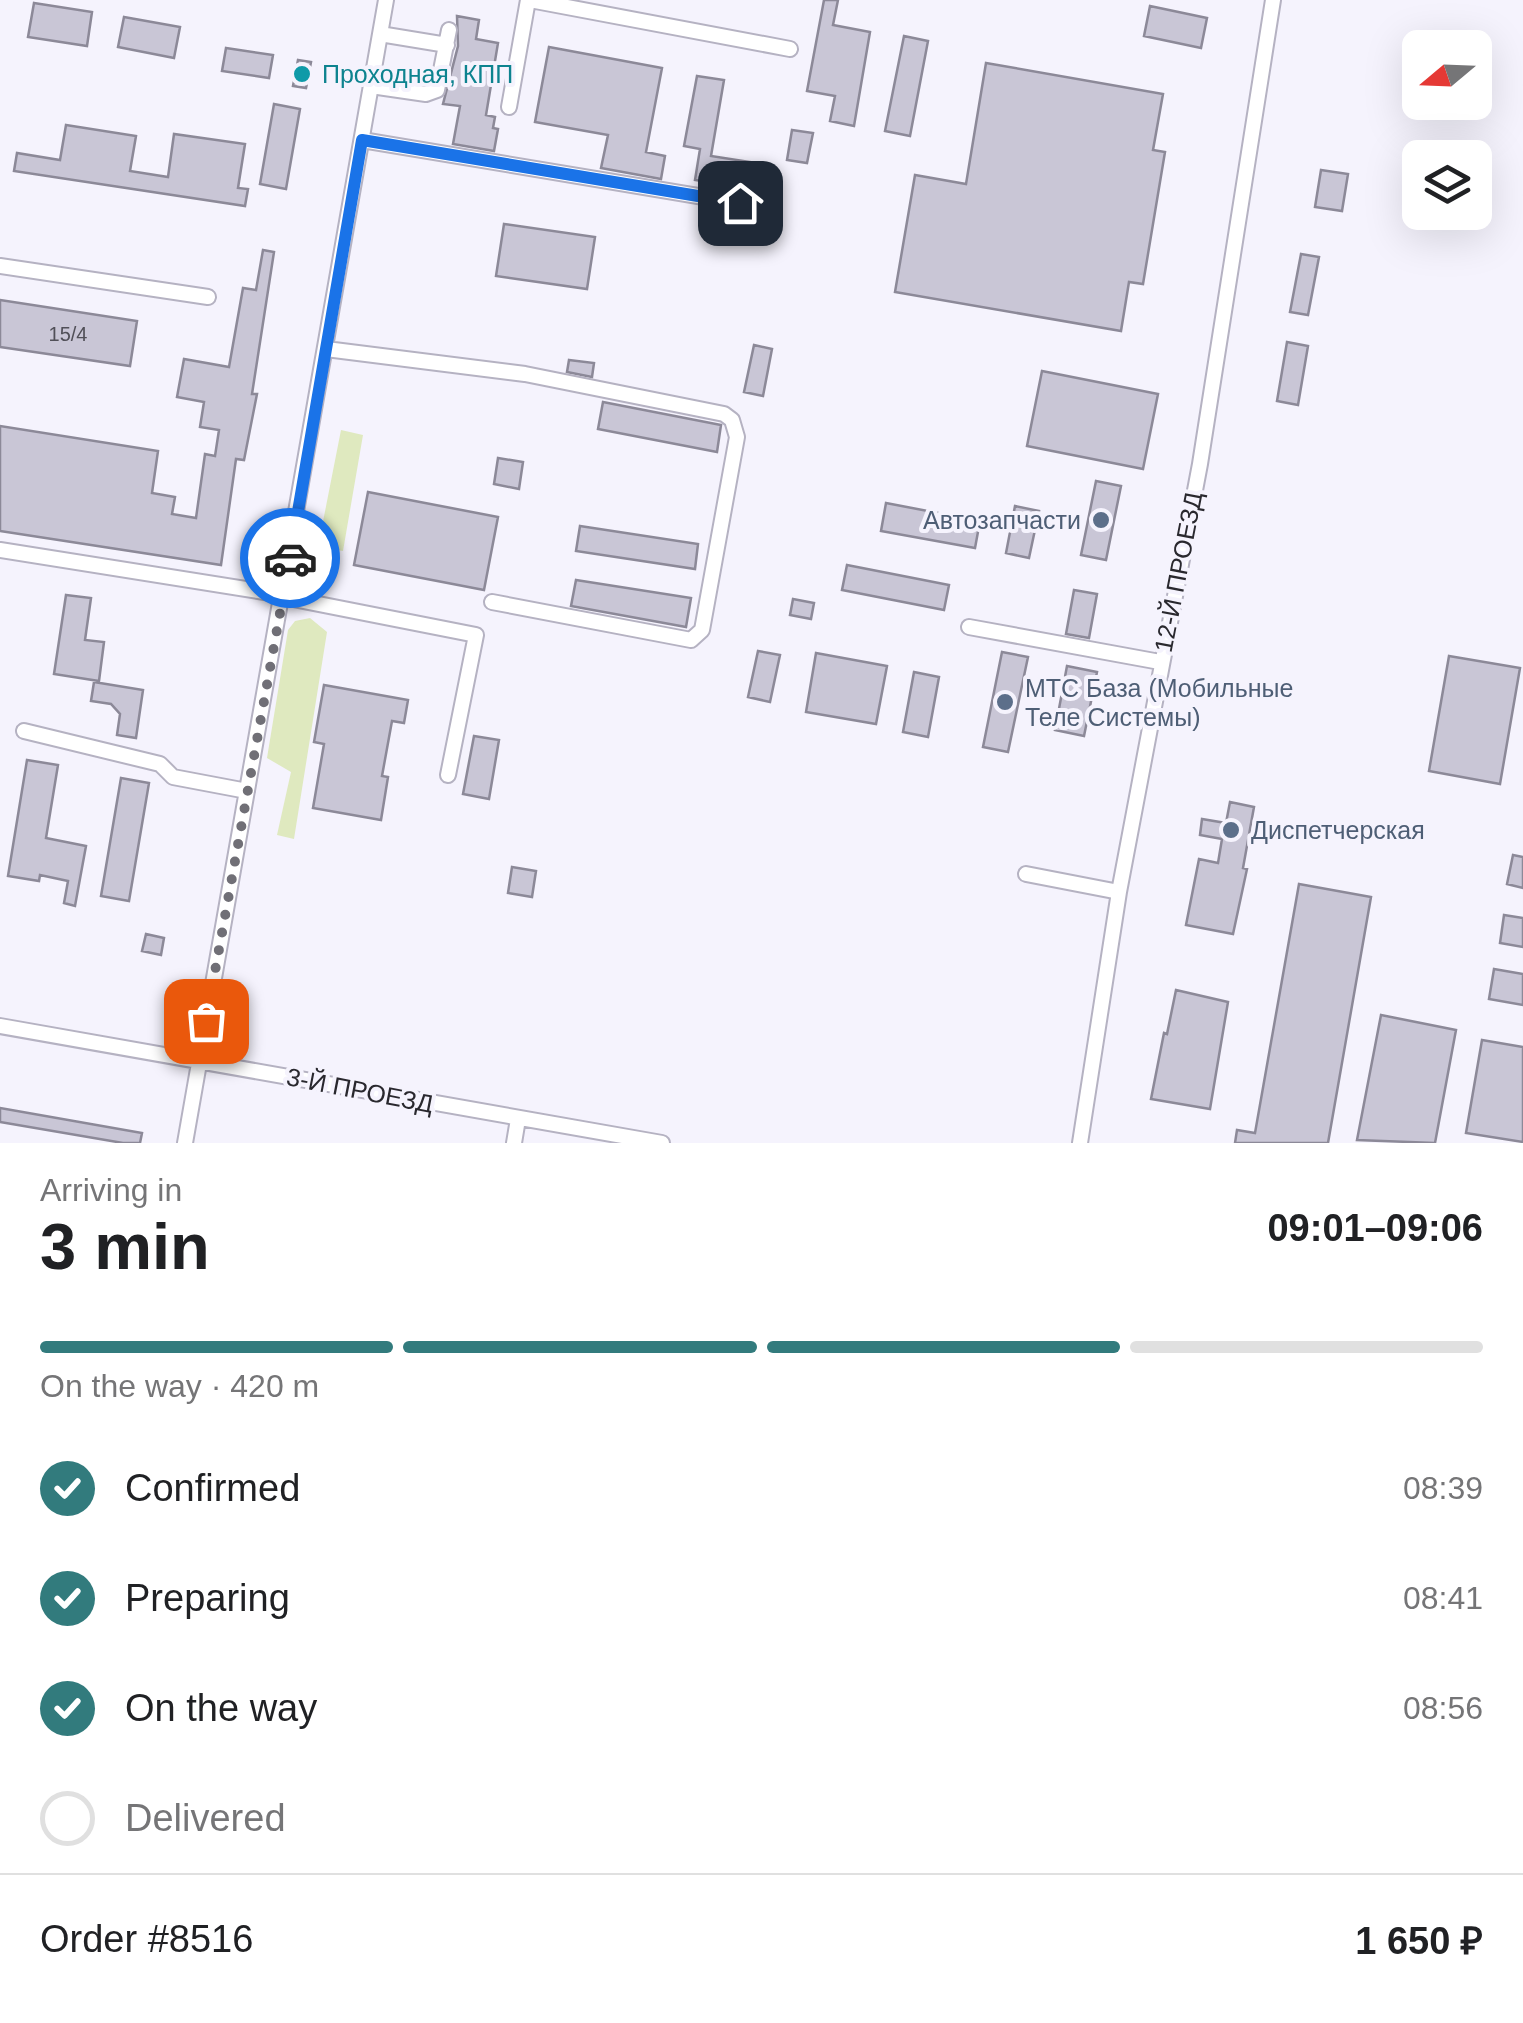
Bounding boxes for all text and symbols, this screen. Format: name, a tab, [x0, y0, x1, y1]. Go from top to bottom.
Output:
north arrow	[1402, 30, 1492, 120]
map controls	[1402, 30, 1492, 230]
place label: Проходная, КПП	[322, 60, 513, 88]
marker: Проходная, КПП	[291, 63, 313, 85]
button: layers	[1402, 140, 1492, 230]
pin	[698, 161, 783, 246]
icon: home	[713, 176, 768, 231]
house number: 15/4	[49, 323, 87, 345]
street label: 12-Й ПРОЕЗД	[1148, 489, 1207, 655]
place label: Автозапчасти	[923, 506, 1081, 534]
courier	[240, 508, 340, 608]
marker: Автозапчасти	[1090, 509, 1112, 531]
icon: car	[263, 531, 318, 586]
place label: МТС База (Мобильные Теле Системы)	[1025, 674, 1293, 731]
marker: МТС База (Мобильные Теле Системы)	[994, 691, 1016, 713]
place label: Диспетчерская	[1251, 816, 1425, 844]
marker: Диспетчерская	[1220, 819, 1242, 841]
pin	[164, 979, 249, 1064]
icon: bag	[179, 994, 234, 1049]
street label: 3-Й ПРОЕЗД	[284, 1061, 436, 1118]
text: Arriving in	[40, 1172, 182, 1208]
text: 09:01–09:06	[1267, 1207, 1483, 1249]
text: 3 min	[40, 1210, 210, 1283]
text: On the way · 420 m	[40, 1368, 319, 1404]
icon: check	[40, 1461, 95, 1516]
text: Confirmed	[125, 1467, 300, 1509]
text: 08:39	[1403, 1470, 1483, 1506]
icon: check	[40, 1571, 95, 1626]
text: Preparing	[125, 1577, 290, 1619]
text: 08:41	[1403, 1580, 1483, 1616]
icon: check	[40, 1681, 95, 1736]
text: On the way	[125, 1687, 317, 1729]
text: 08:56	[1403, 1690, 1483, 1726]
text: Delivered	[125, 1797, 286, 1839]
text: Order #8516	[40, 1918, 253, 1960]
text: 1 650 ₽	[1355, 1920, 1483, 1962]

